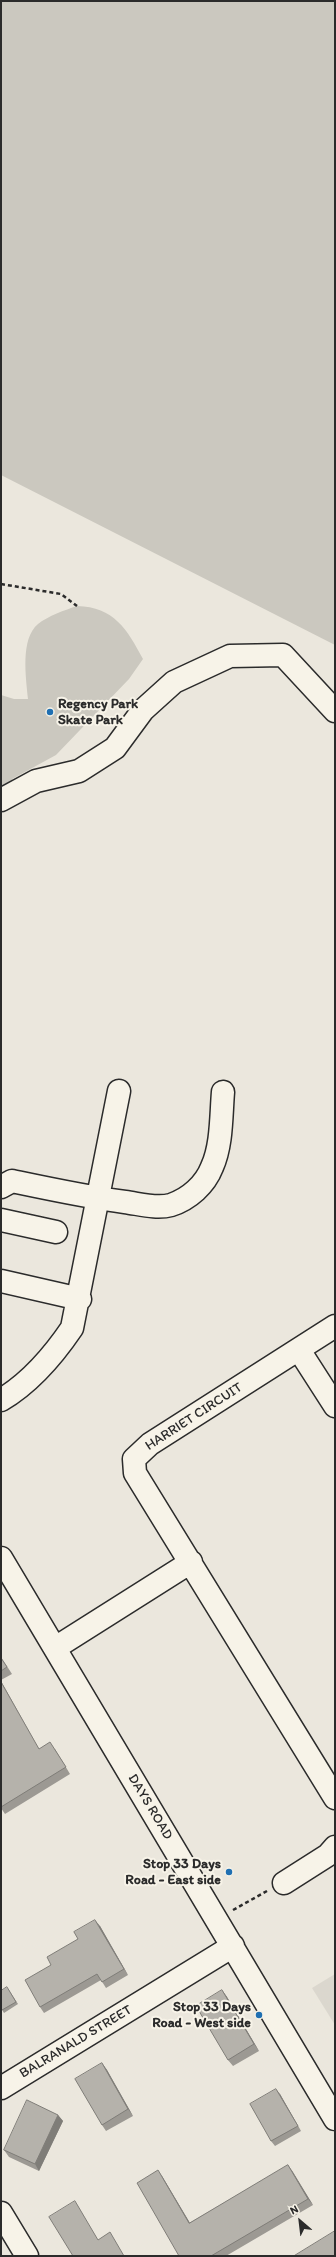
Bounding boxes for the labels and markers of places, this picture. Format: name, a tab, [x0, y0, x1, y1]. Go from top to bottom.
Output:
place label: Regency Park Skate Park	[58, 696, 138, 728]
marker: Regency Park Skate Park	[45, 707, 55, 717]
place label: Stop 33 Days Road - East side	[125, 1856, 221, 1888]
marker: Stop 33 Days Road - East side	[224, 1867, 234, 1877]
place label: Stop 33 Days Road - West side	[152, 1999, 251, 2032]
marker: Stop 33 Days Road - West side	[254, 2010, 264, 2020]

